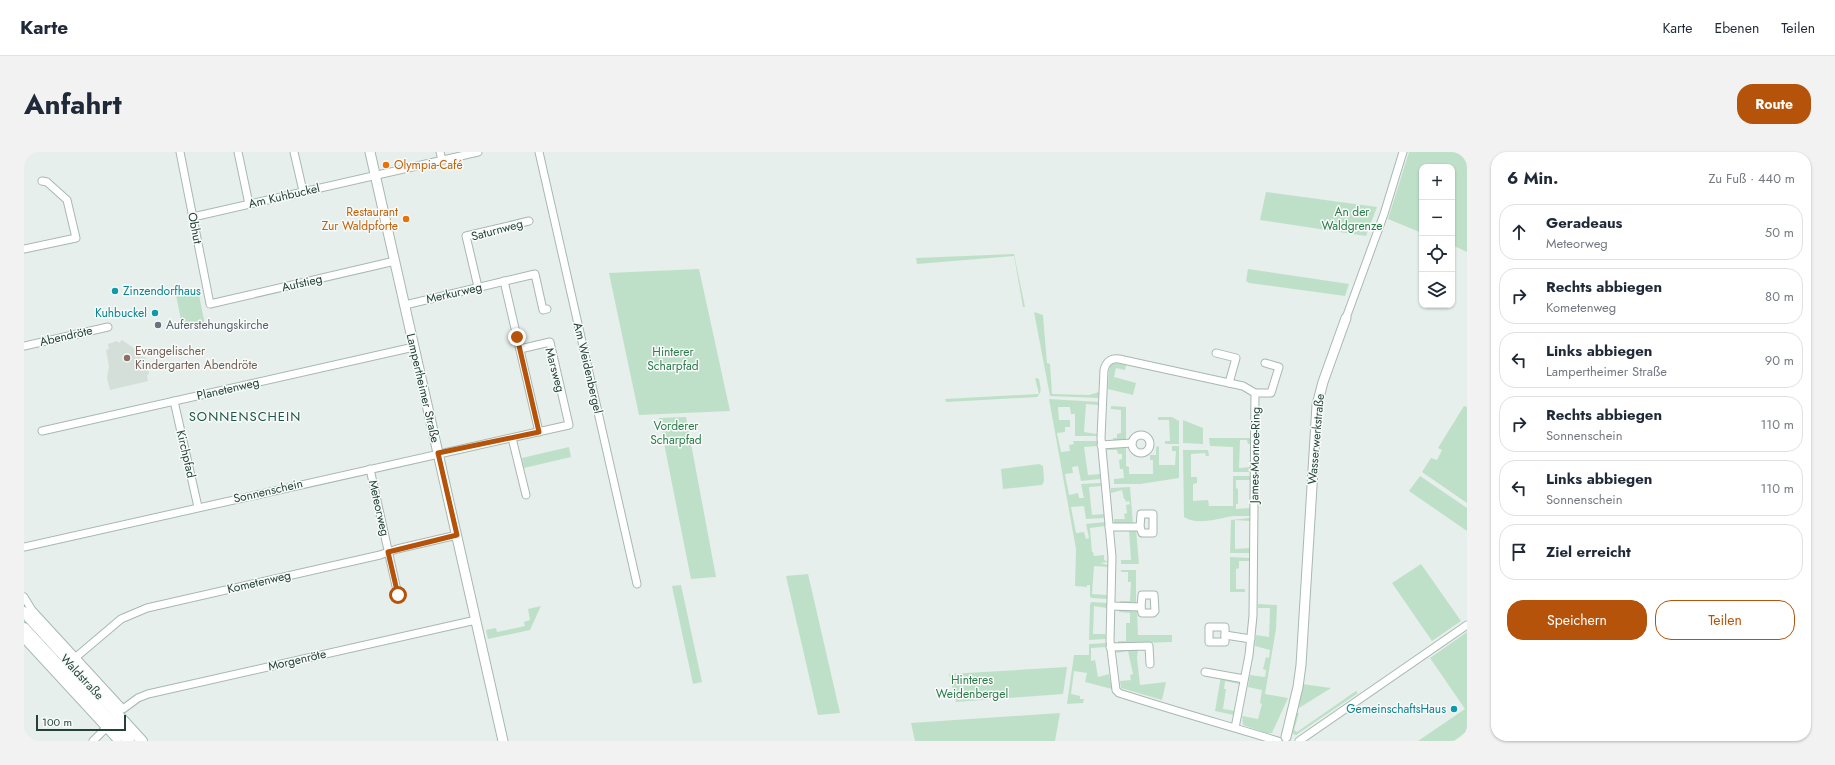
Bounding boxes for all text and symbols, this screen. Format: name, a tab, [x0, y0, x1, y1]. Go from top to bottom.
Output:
text: Karte	[20, 14, 68, 41]
text: Karte	[1662, 18, 1692, 38]
text: Ebenen	[1714, 18, 1759, 38]
text: Teilen	[1781, 18, 1815, 38]
text: Anfahrt	[24, 84, 122, 125]
button: Route	[1737, 84, 1811, 124]
place label: Olympia-Café	[394, 156, 463, 174]
marker: Olympia-Café	[381, 160, 391, 170]
map controls	[1419, 164, 1455, 308]
button: +	[1419, 164, 1455, 200]
text: 6 Min.	[1507, 166, 1559, 190]
text: Zu Fuß · 440 m	[1708, 169, 1795, 188]
street label: Am Kuhbuckel	[246, 179, 322, 213]
button: −	[1419, 200, 1455, 236]
place label: Restaurant Zur Waldpforte	[322, 203, 398, 235]
park label: An der Waldgrenze	[1322, 203, 1382, 235]
street label: Obhut	[183, 211, 207, 245]
text: Geradeaus	[1546, 212, 1622, 234]
marker: Restaurant Zur Waldpforte	[401, 214, 411, 224]
street label: Saturnweg	[469, 214, 525, 246]
icon: ahead	[1508, 221, 1530, 243]
text: 50 m	[1765, 223, 1794, 242]
text: Meteorweg	[1546, 234, 1608, 253]
button: locate	[1419, 236, 1455, 272]
street label: Aufstieg	[280, 270, 324, 296]
button: layers	[1419, 272, 1455, 308]
text: Rechts abbiegen	[1546, 276, 1662, 298]
street label: Merkurweg	[424, 278, 484, 308]
place label: Zinzendorfhaus	[123, 282, 201, 300]
icon: right	[1508, 285, 1530, 307]
marker: Zinzendorfhaus	[110, 286, 120, 296]
text: 80 m	[1765, 287, 1794, 306]
text: Kometenweg	[1546, 298, 1616, 317]
place label: Kuhbuckel	[95, 304, 147, 322]
marker: Kuhbuckel	[150, 308, 160, 318]
place label: Auferstehungskirche	[166, 316, 269, 334]
marker: Auferstehungskirche	[153, 320, 163, 330]
street label: Abendröte	[38, 321, 94, 351]
street label: Am Weidenbergel	[569, 321, 607, 415]
route end	[508, 328, 526, 346]
street label: Lampertheimer Straße	[402, 332, 444, 444]
text: Links abbiegen	[1546, 340, 1652, 362]
place label: Evangelischer Kindergarten Abendröte	[135, 342, 257, 374]
park label: Hinterer Scharpfad	[647, 343, 699, 375]
street label: Marsweg	[540, 346, 570, 394]
icon: left	[1508, 349, 1530, 371]
text: 90 m	[1765, 351, 1794, 370]
marker: Evangelischer Kindergarten Abendröte	[122, 353, 132, 363]
text: Lampertheimer Straße	[1546, 362, 1667, 381]
street label: Planetenweg	[195, 373, 261, 405]
street label: Wasserwerkstraße	[1303, 393, 1329, 485]
text: Rechts abbiegen	[1546, 404, 1662, 426]
district label: SONNENSCHEIN	[189, 407, 301, 426]
street label: James-Monroe-Ring	[1245, 407, 1265, 505]
icon: right	[1508, 413, 1530, 435]
text: 110 m	[1760, 415, 1794, 434]
park label: Vorderer Scharpfad	[650, 417, 702, 449]
text: Sonnenschein	[1546, 426, 1623, 445]
street label: Kirchpfad	[172, 428, 200, 480]
text: Links abbiegen	[1546, 468, 1652, 490]
street label: Sonnenschein	[232, 474, 304, 508]
icon: left	[1508, 477, 1530, 499]
street label: Meteorweg	[364, 478, 394, 538]
text: 110 m	[1760, 479, 1794, 498]
text: Sonnenschein	[1546, 490, 1623, 509]
icon: arrive	[1508, 541, 1530, 563]
text: Ziel erreicht	[1546, 541, 1631, 563]
street label: Kometenweg	[225, 566, 293, 598]
route start	[389, 586, 407, 604]
button: Speichern	[1507, 600, 1647, 640]
button: Teilen	[1655, 600, 1795, 640]
street label: Morgenröte	[266, 645, 328, 675]
street label: Waldstraße	[56, 650, 108, 704]
park label: Hinteres Weidenbergel	[936, 671, 1008, 703]
place label: GemeinschaftsHaus	[1346, 700, 1446, 718]
marker: GemeinschaftsHaus	[1449, 704, 1459, 714]
scale bar	[36, 713, 126, 732]
text: 100 m	[42, 714, 72, 730]

